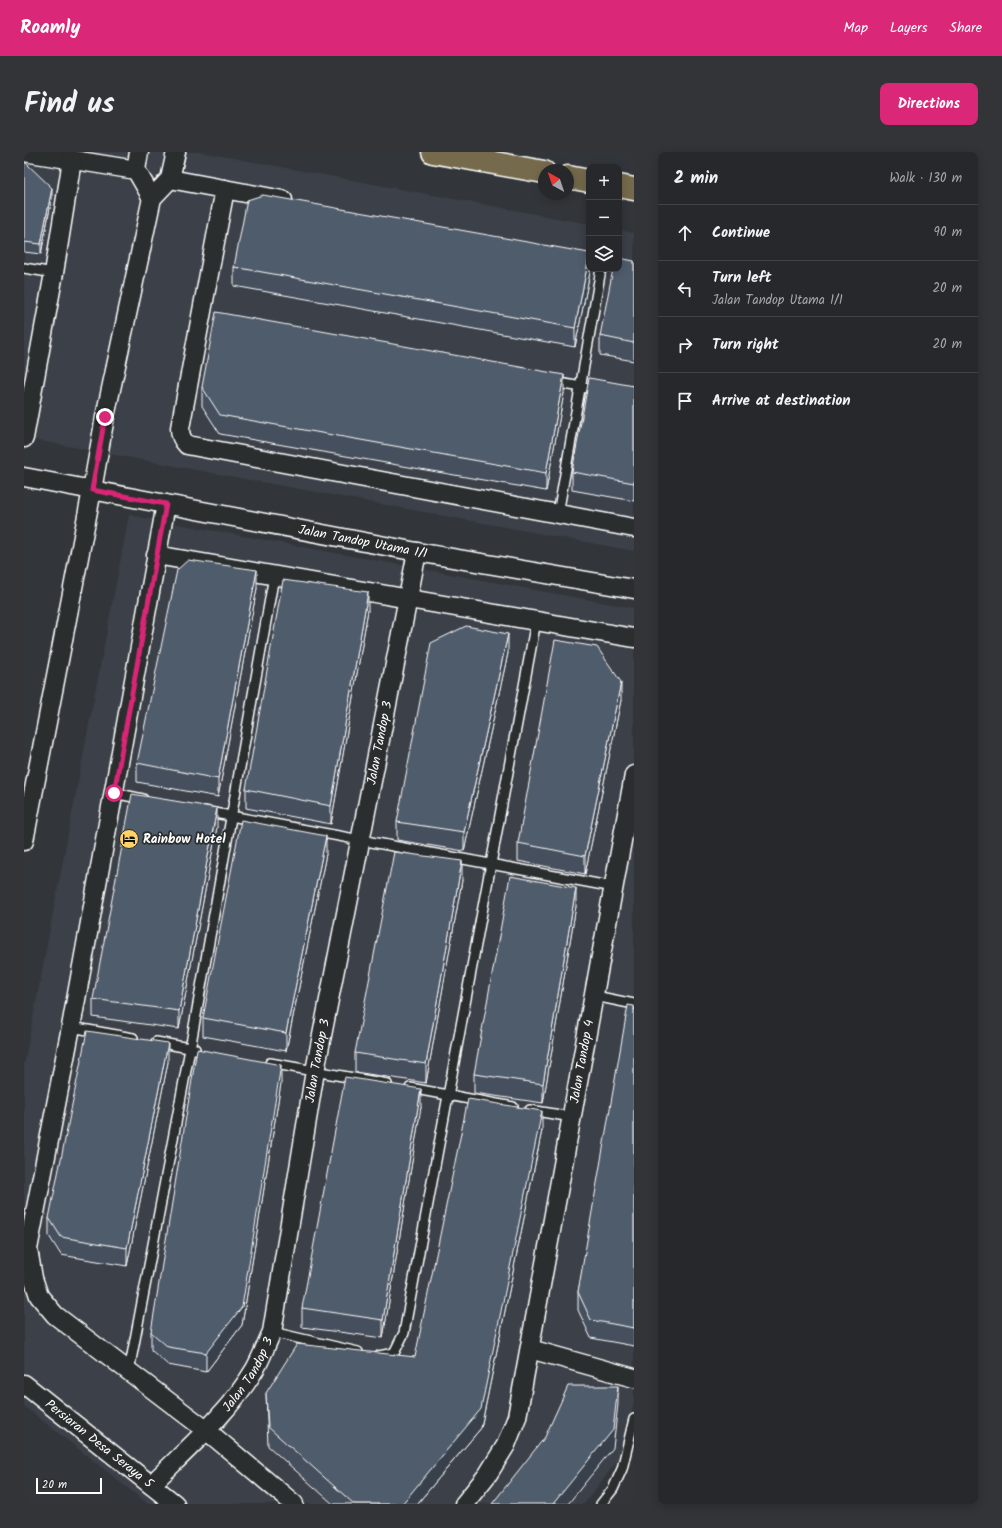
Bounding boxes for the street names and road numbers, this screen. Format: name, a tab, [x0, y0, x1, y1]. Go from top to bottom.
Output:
street label: Jalan Tandop Utama 1/1	[297, 519, 429, 564]
street label: Jalan Tandop 3	[361, 699, 398, 786]
street label: Jalan Tandop 3	[299, 1017, 336, 1104]
street label: Jalan Tandop 4	[564, 1018, 600, 1105]
street label: Jalan Tandop 3	[217, 1334, 279, 1417]
street label: Persiaran Desa Seraya 5	[40, 1394, 159, 1494]

